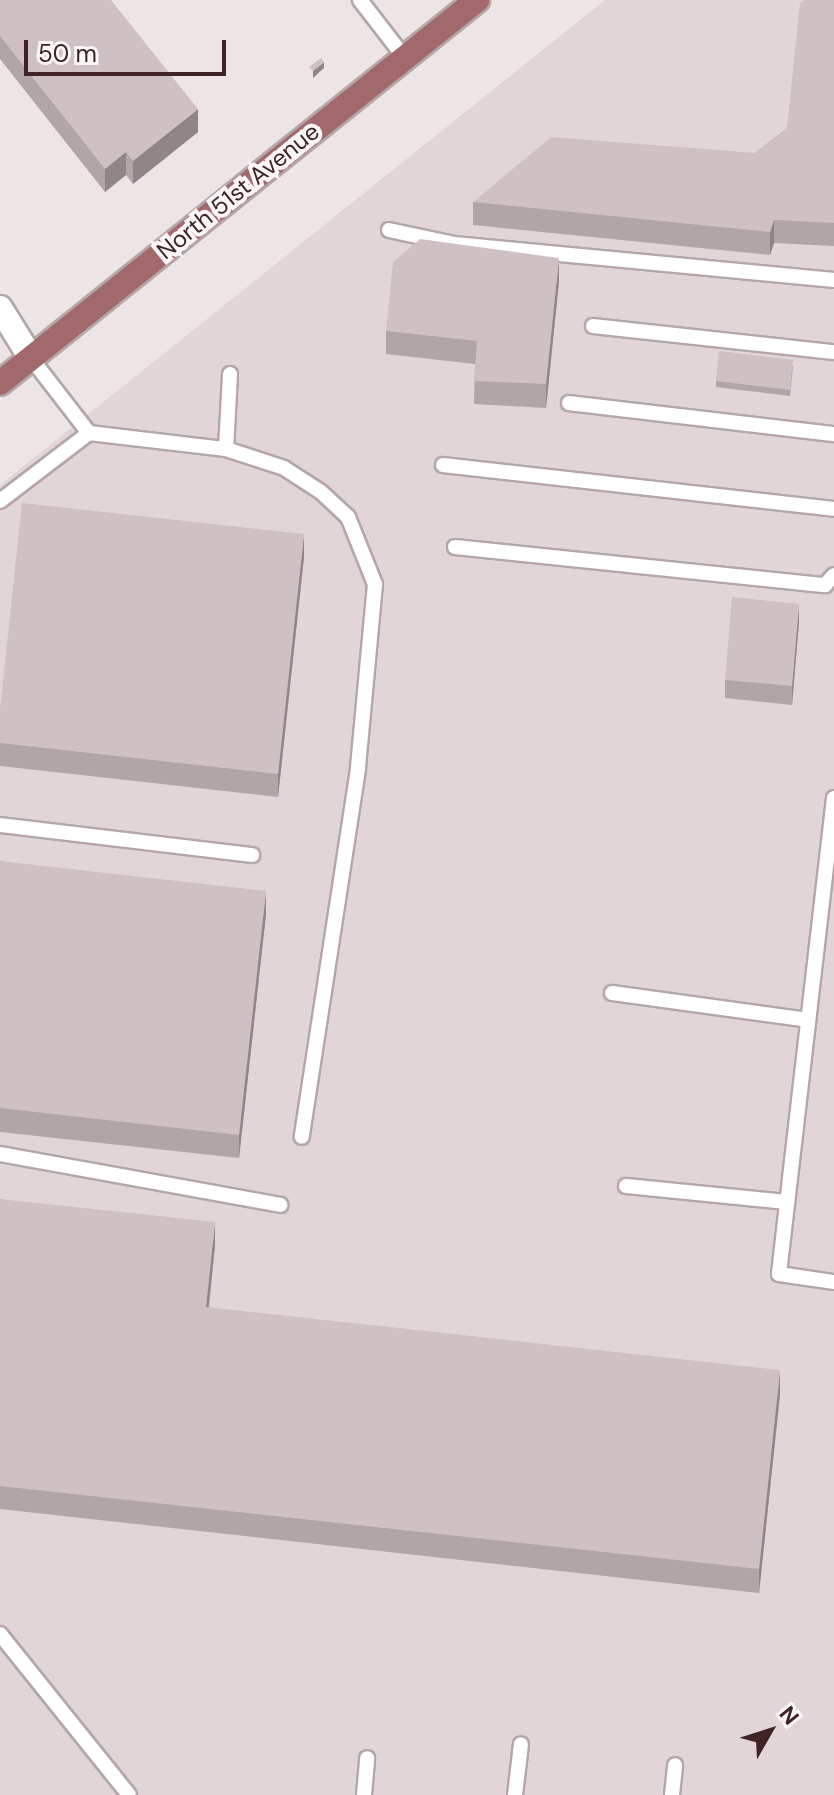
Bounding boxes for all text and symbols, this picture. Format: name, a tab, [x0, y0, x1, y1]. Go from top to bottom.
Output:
scale bar	[28, 24, 230, 74]
text: 50 m	[38, 38, 97, 69]
street label: North 51st Avenue	[151, 117, 325, 265]
north arrow	[730, 1691, 810, 1771]
text: N	[773, 1700, 805, 1731]

